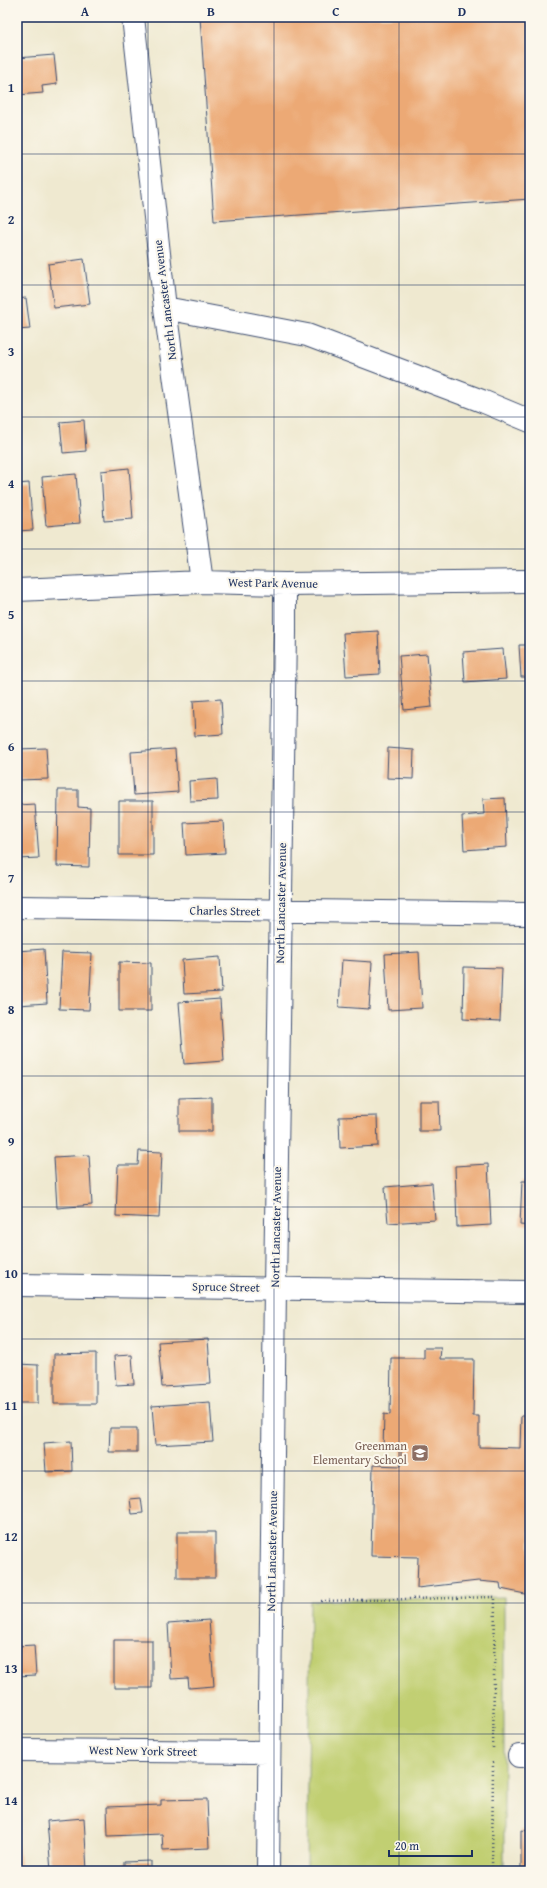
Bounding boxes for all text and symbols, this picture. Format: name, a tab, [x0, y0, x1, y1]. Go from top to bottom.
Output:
text: A	[81, 2, 90, 21]
text: B	[207, 2, 215, 21]
text: C	[332, 2, 340, 21]
text: D	[458, 2, 466, 21]
text: 1	[8, 78, 14, 97]
text: 2	[8, 210, 15, 229]
street label: North Lancaster Avenue	[149, 239, 180, 361]
text: 3	[8, 342, 14, 361]
text: 4	[8, 474, 15, 493]
street label: West Park Avenue	[228, 573, 318, 592]
text: 5	[8, 605, 15, 624]
text: 6	[8, 737, 15, 756]
street label: North Lancaster Avenue	[271, 842, 290, 964]
text: 7	[8, 869, 15, 888]
street label: Charles Street	[190, 901, 261, 920]
text: 8	[8, 1000, 15, 1019]
text: 9	[8, 1132, 15, 1151]
street label: North Lancaster Avenue	[266, 1166, 285, 1288]
text: 10	[4, 1264, 18, 1283]
street label: Spruce Street	[192, 1277, 261, 1296]
text: 11	[4, 1396, 18, 1415]
place label: Greenman Elementary School	[313, 1437, 408, 1468]
school or university icon: Greenman Elementary School	[410, 1443, 430, 1463]
street label: North Lancaster Avenue	[262, 1490, 281, 1612]
text: 12	[4, 1527, 18, 1546]
text: 13	[4, 1659, 18, 1678]
street label: West New York Street	[89, 1741, 198, 1760]
text: 14	[4, 1791, 18, 1810]
scale bar	[389, 1832, 472, 1858]
text: 20 m	[395, 1837, 419, 1854]

